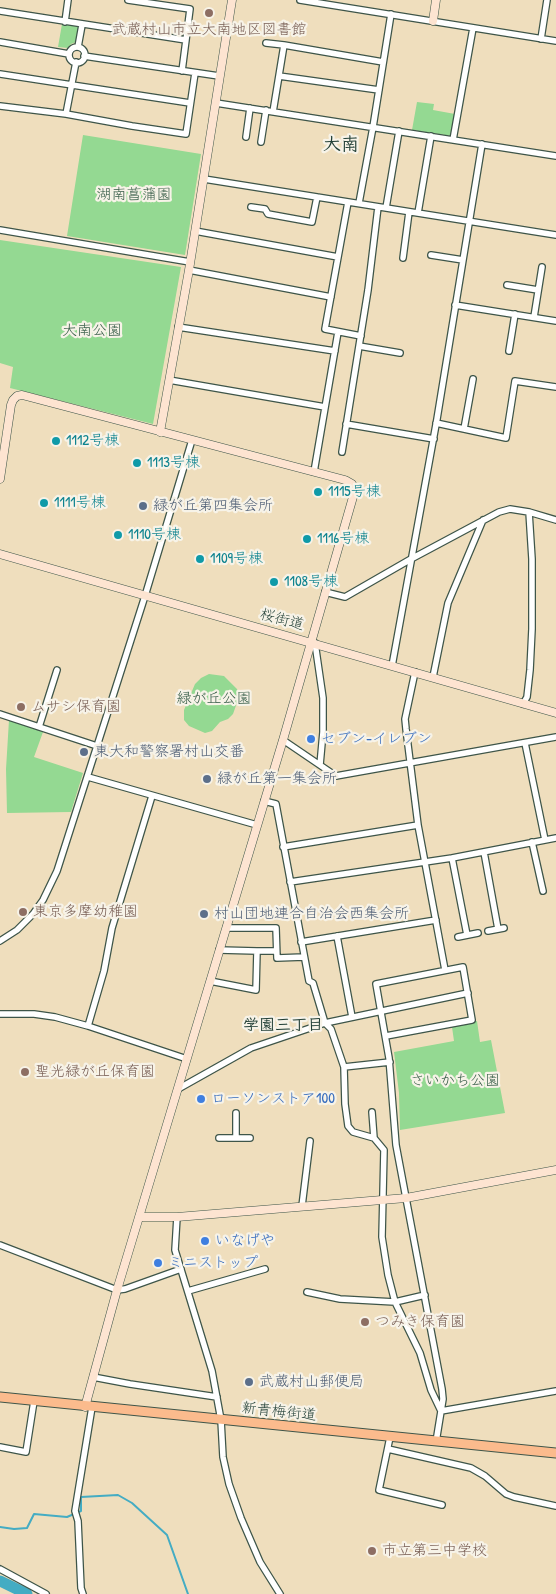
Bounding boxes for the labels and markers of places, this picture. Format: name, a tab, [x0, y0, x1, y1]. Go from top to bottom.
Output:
marker: 武蔵村山市立大南地区図書館	[203, 7, 215, 19]
place label: 武蔵村山市立大南地区図書館	[112, 21, 306, 39]
place label: 1112号棟	[66, 432, 119, 450]
marker: 1112号棟	[50, 435, 62, 447]
place label: 1113号棟	[147, 454, 200, 472]
marker: 1113号棟	[131, 457, 143, 469]
place label: 1115号棟	[328, 483, 381, 501]
marker: 1115号棟	[312, 486, 324, 498]
place label: 1111号棟	[54, 494, 106, 512]
marker: 1111号棟	[38, 497, 50, 509]
place label: 緑が丘第四集会所	[153, 497, 273, 515]
marker: 緑が丘第四集会所	[137, 500, 149, 512]
place label: 1110号棟	[128, 526, 181, 544]
marker: 1110号棟	[112, 529, 124, 541]
place label: 1116号棟	[317, 530, 369, 548]
marker: 1116号棟	[301, 533, 313, 545]
place label: 1109号棟	[210, 550, 263, 568]
marker: 1109号棟	[194, 553, 206, 565]
place label: 1108号棟	[284, 573, 338, 591]
marker: 1108号棟	[268, 576, 280, 588]
place label: ムサシ保育園	[31, 698, 121, 716]
marker: ムサシ保育園	[15, 701, 27, 713]
place label: セブン-イレブン	[321, 730, 432, 748]
marker: セブン-イレブン	[305, 733, 317, 745]
place label: 東大和警察署村山交番	[94, 743, 244, 761]
marker: 東大和警察署村山交番	[78, 746, 90, 758]
place label: 緑が丘第一集会所	[217, 770, 337, 788]
marker: 緑が丘第一集会所	[201, 773, 213, 785]
place label: 東京多摩幼稚園	[33, 903, 138, 921]
place label: 村山団地連合自治会西集会所	[214, 905, 409, 923]
marker: 東京多摩幼稚園	[17, 906, 29, 918]
marker: 村山団地連合自治会西集会所	[198, 908, 210, 920]
place label: 聖光緑が丘保育園	[35, 1063, 155, 1081]
marker: 聖光緑が丘保育園	[19, 1066, 31, 1078]
place label: ローソンストア100	[211, 1090, 335, 1108]
marker: ローソンストア100	[195, 1093, 207, 1105]
place label: いなげや	[215, 1232, 275, 1250]
marker: いなげや	[199, 1235, 211, 1247]
place label: ミニストップ	[168, 1254, 258, 1272]
marker: ミニストップ	[152, 1257, 164, 1269]
place label: つみき保育園	[375, 1313, 465, 1331]
marker: つみき保育園	[359, 1316, 371, 1328]
place label: 武蔵村山郵便局	[259, 1373, 364, 1391]
marker: 武蔵村山郵便局	[243, 1376, 255, 1388]
place label: 市立第三中学校	[382, 1542, 487, 1560]
marker: 市立第三中学校	[366, 1545, 378, 1557]

